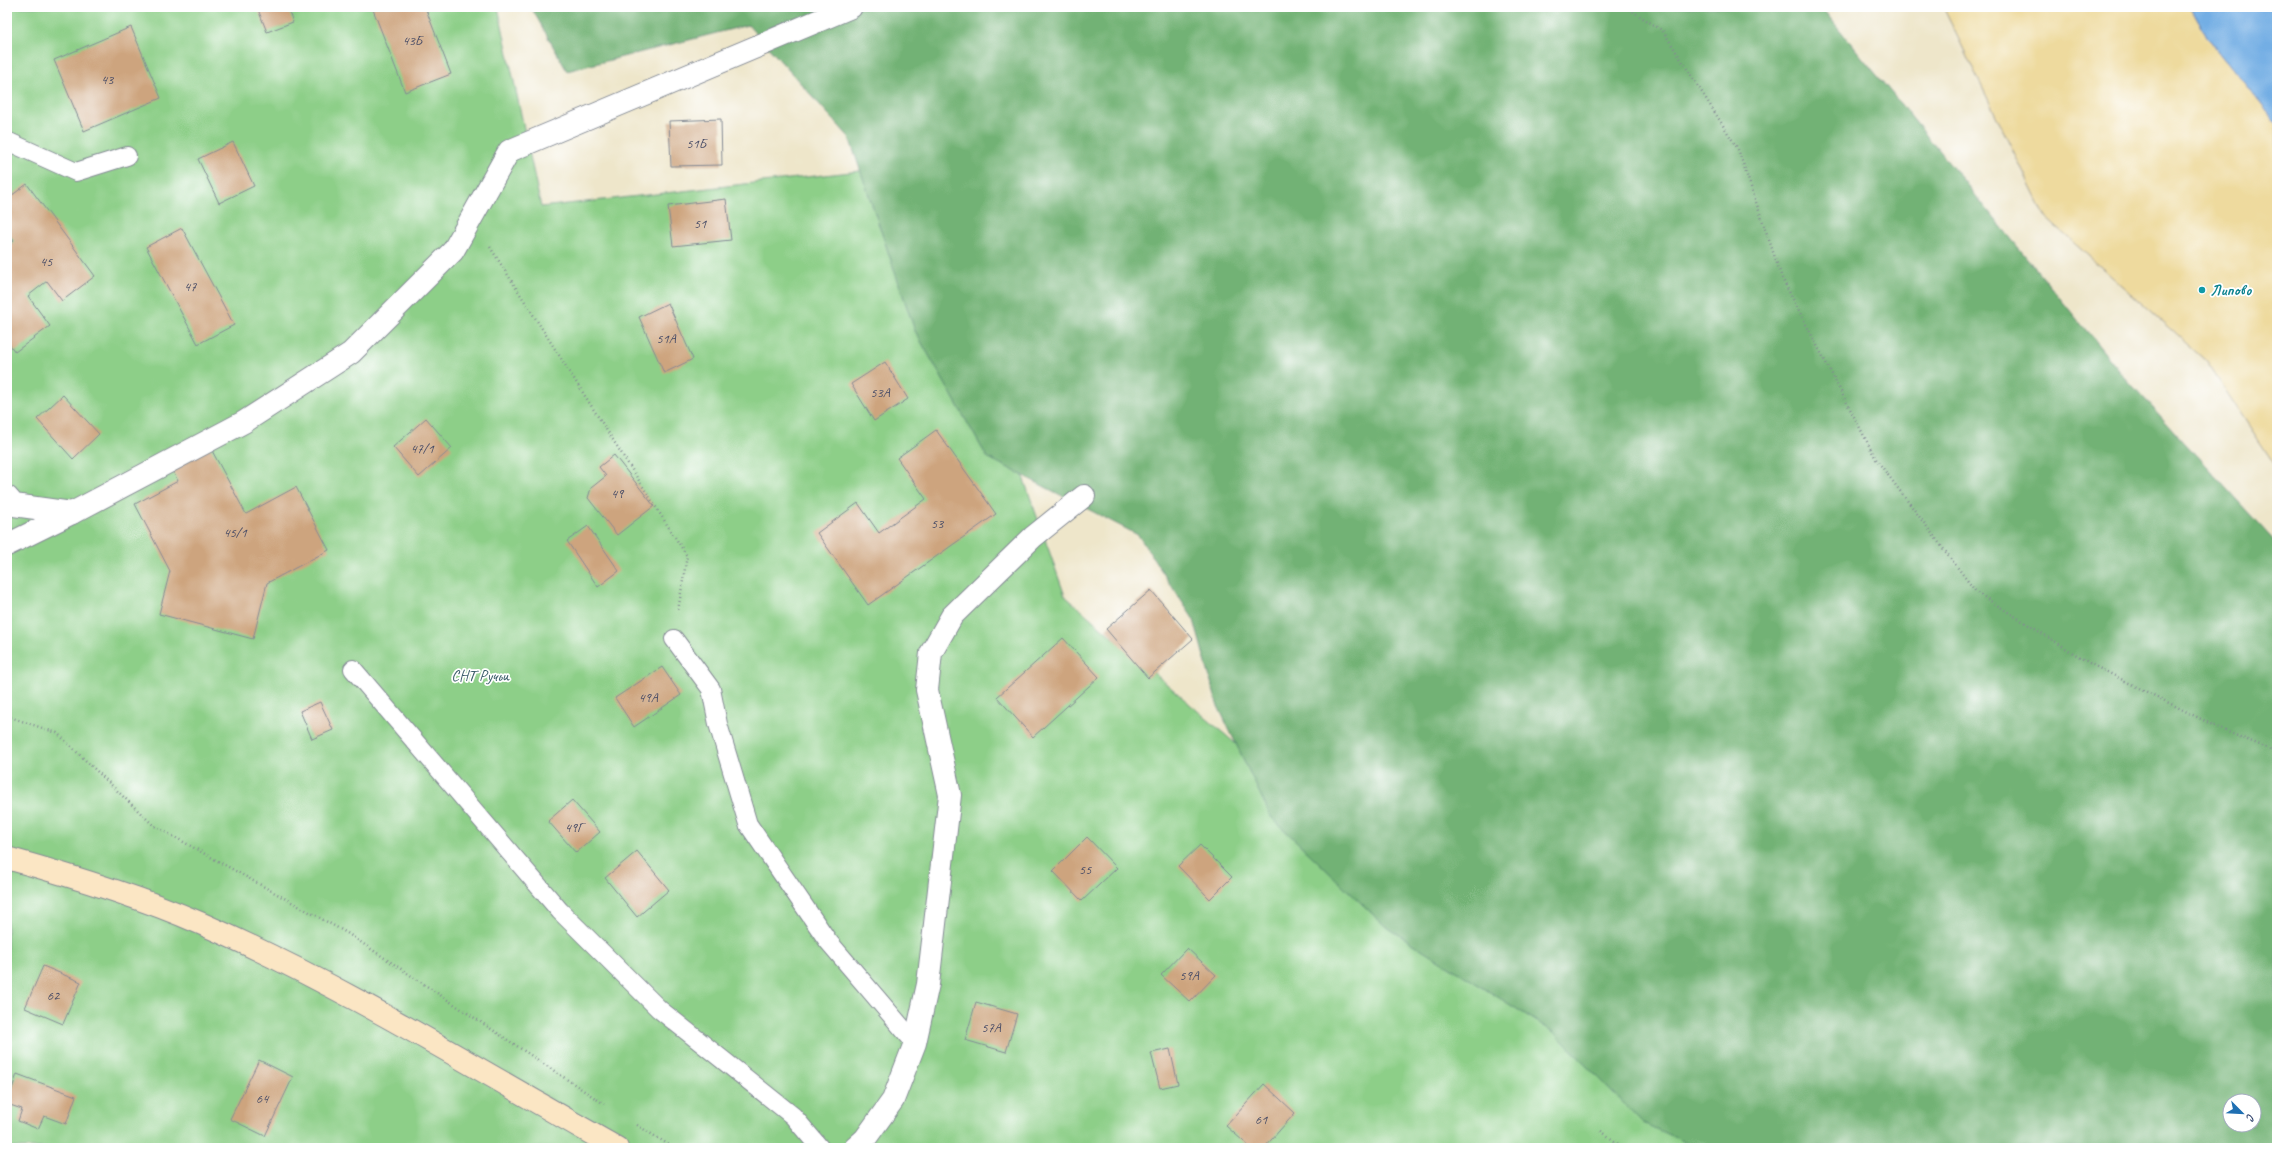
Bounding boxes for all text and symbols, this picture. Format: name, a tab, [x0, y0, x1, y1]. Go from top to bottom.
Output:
house number: 43Б	[402, 32, 425, 49]
house number: 43	[101, 71, 115, 88]
house number: 51Б	[686, 135, 709, 152]
house number: 51	[694, 215, 707, 232]
house number: 45	[40, 253, 53, 270]
house number: 47	[184, 278, 197, 295]
place label: Липово	[2210, 280, 2252, 300]
marker: Липово	[2197, 285, 2207, 295]
house number: 51А	[656, 330, 677, 347]
house number: 53А	[870, 384, 891, 401]
house number: 47/1	[410, 440, 434, 457]
house number: 49	[611, 485, 625, 502]
house number: 53	[931, 515, 945, 532]
house number: 45/1	[223, 524, 247, 541]
park label: СНТ Ручьи	[451, 666, 510, 686]
house number: 49А	[638, 689, 659, 706]
house number: 49Г	[564, 819, 587, 836]
house number: 55	[1079, 861, 1092, 878]
house number: 59А	[1179, 967, 1200, 984]
house number: 62	[47, 987, 61, 1004]
house number: 57А	[981, 1019, 1002, 1036]
house number: 64	[256, 1090, 270, 1107]
north arrow	[2222, 1093, 2262, 1133]
house number: 61	[1255, 1111, 1268, 1128]
text: С	[2243, 1112, 2259, 1124]

